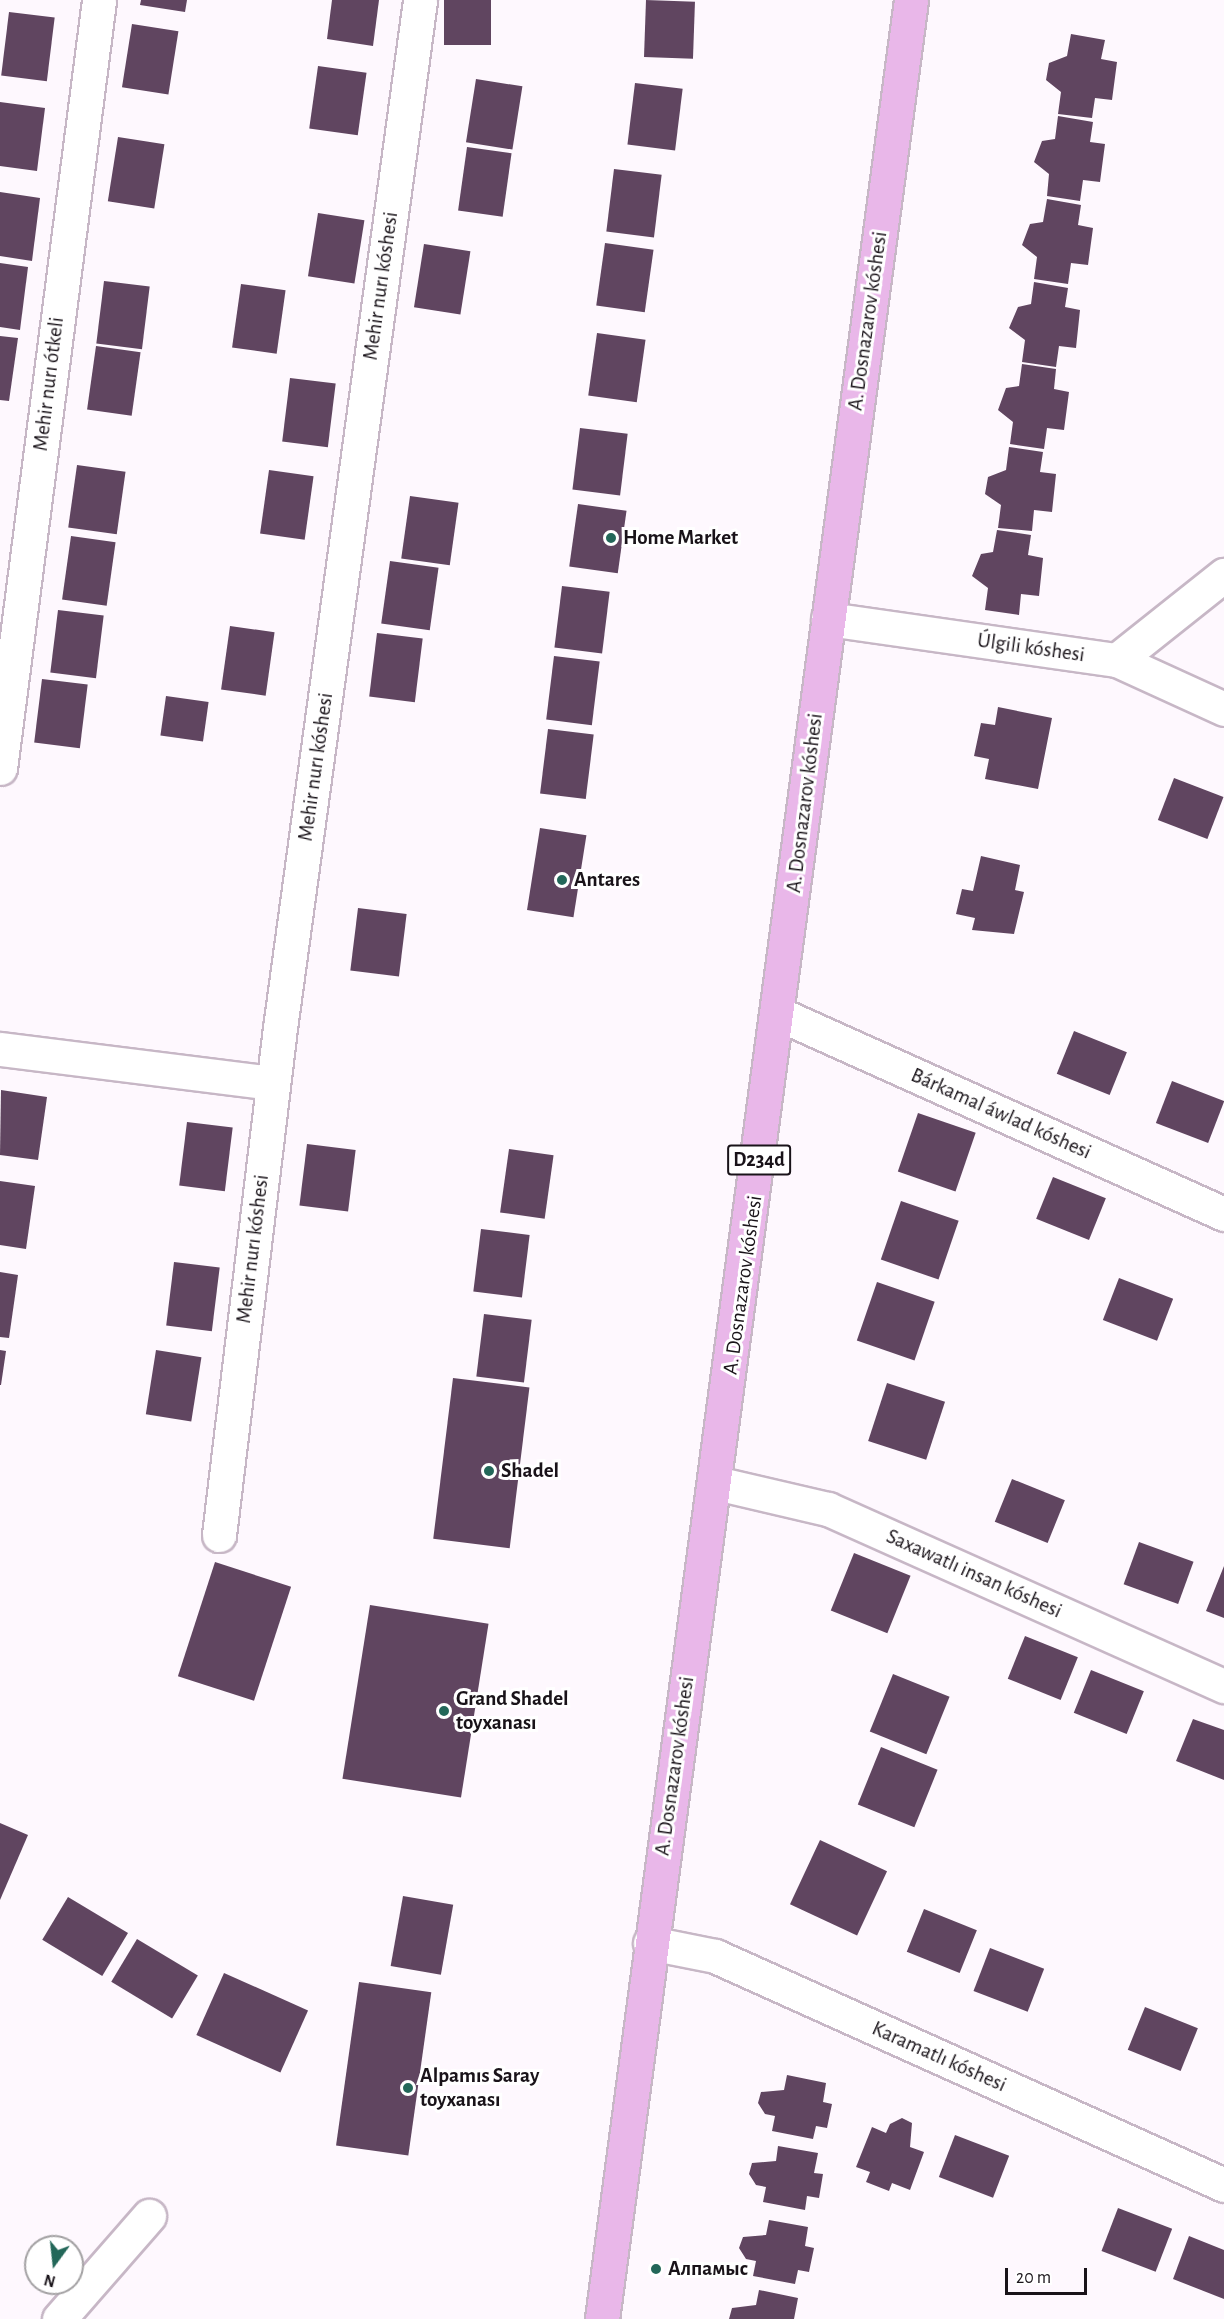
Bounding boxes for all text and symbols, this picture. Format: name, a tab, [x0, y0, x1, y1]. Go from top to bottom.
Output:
street label: Mehir nurı kóshesi	[358, 210, 404, 362]
street label: A. Dosnazarov kóshesi	[843, 230, 893, 412]
street label: Mehir nurı ótkeli	[28, 315, 70, 453]
place label: Home Market	[623, 525, 738, 551]
marker: Home Market	[604, 531, 618, 545]
street label: Úlgili kóshesi	[976, 628, 1086, 668]
street label: Mehir nurı kóshesi	[293, 691, 339, 843]
street label: A. Dosnazarov kóshesi	[781, 712, 829, 894]
place label: Antares	[574, 867, 640, 893]
marker: Antares	[555, 873, 569, 887]
street label: Bárkamal áwlad kóshesi	[907, 1063, 1095, 1165]
road number: D234d	[726, 1143, 792, 1177]
street label: Mehir nurı kóshesi	[231, 1173, 275, 1325]
street label: A. Dosnazarov kóshesi	[718, 1194, 768, 1376]
place label: Shadel	[501, 1458, 559, 1484]
marker: Shadel	[482, 1464, 496, 1478]
street label: Saxawatlı insan kóshesi	[882, 1524, 1066, 1624]
street label: A. Dosnazarov kóshesi	[650, 1675, 700, 1857]
place label: Grand Shadel toyxanası	[456, 1686, 569, 1736]
marker: Grand Shadel toyxanası	[437, 1704, 451, 1718]
street label: Karamatlı kóshesi	[868, 2016, 1010, 2098]
place label: Alpamıs Saray toyxanası	[420, 2063, 539, 2113]
marker: Alpamıs Saray toyxanası	[401, 2081, 415, 2095]
north arrow	[24, 2235, 84, 2295]
place label: Алпамыс	[668, 2256, 748, 2282]
scale bar	[1008, 2256, 1090, 2294]
marker: Алпамыс	[649, 2262, 663, 2276]
text: 20 m	[1016, 2269, 1051, 2287]
text: N	[42, 2271, 57, 2290]

